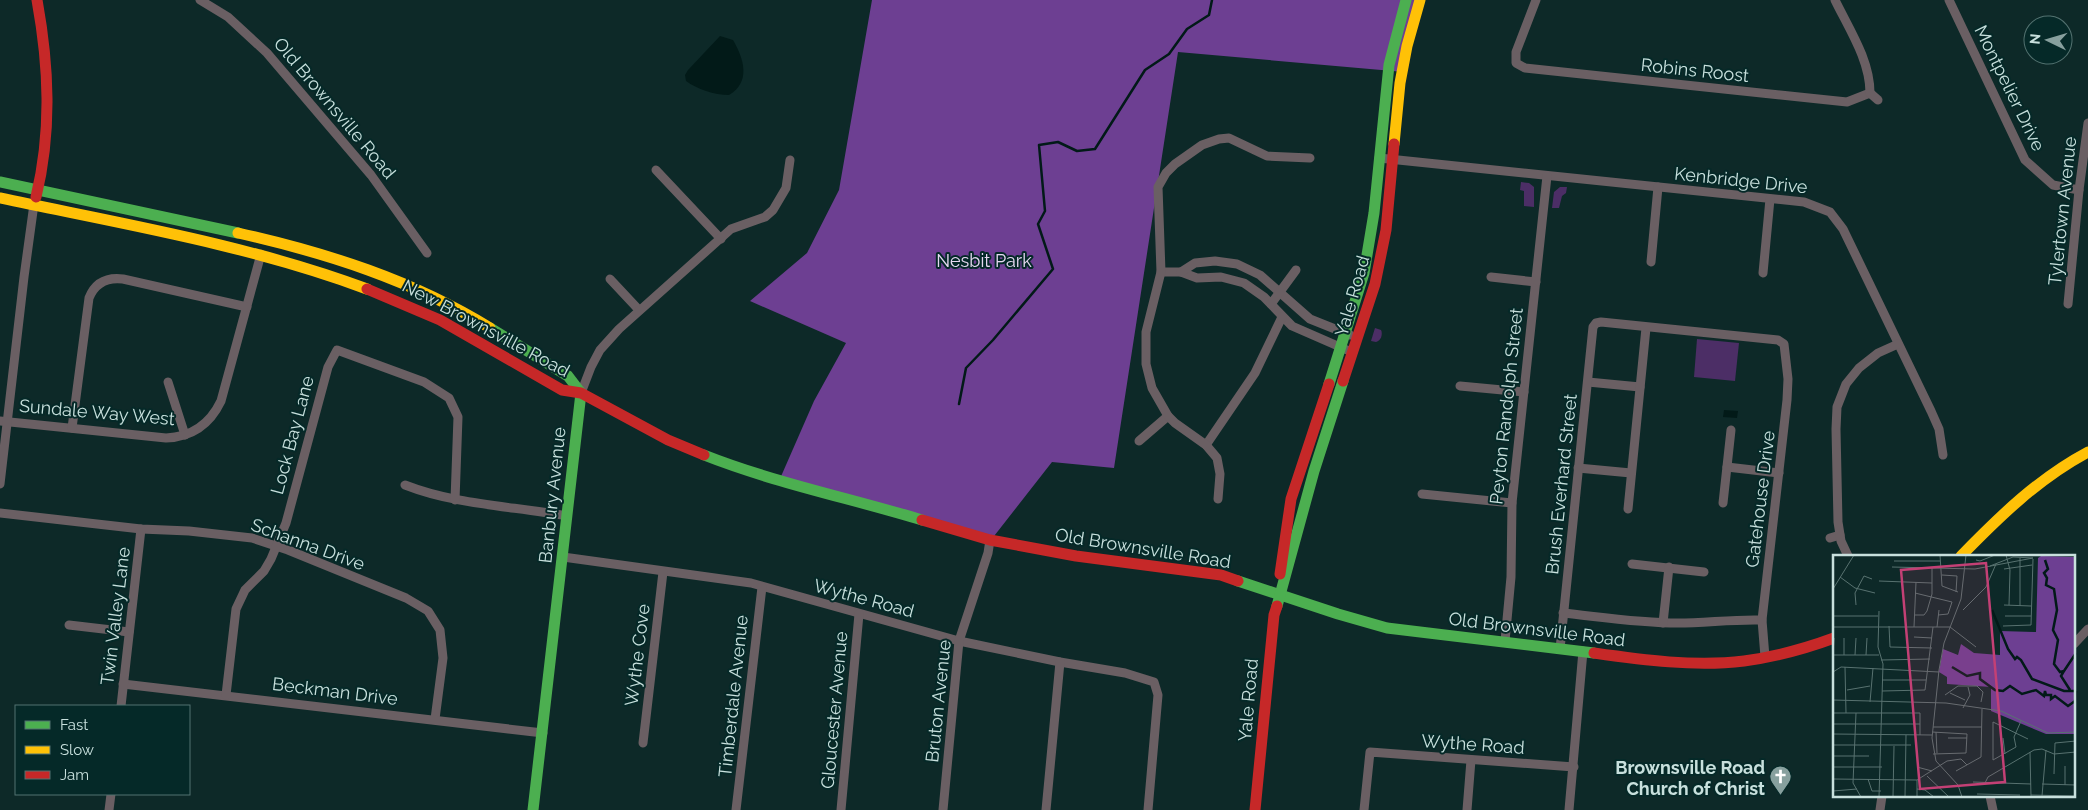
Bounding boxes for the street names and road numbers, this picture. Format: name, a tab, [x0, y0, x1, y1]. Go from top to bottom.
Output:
street label: Montpelier Drive	[1970, 22, 2050, 155]
street label: Old Brownsville Road	[270, 33, 400, 183]
street label: Robins Roost	[1640, 54, 1750, 86]
street label: Tylertown Avenue	[2044, 135, 2080, 287]
street label: Kenbridge Drive	[1673, 163, 1809, 197]
street label: Yale Road	[1330, 253, 1374, 339]
street label: New Brownsville Road	[399, 275, 573, 381]
street label: Peyton Randolph Street	[1485, 307, 1527, 505]
street label: Lock Bay Lane	[266, 373, 318, 497]
street label: Brush Everhard Street	[1541, 393, 1581, 575]
street label: Sundale Way West	[18, 395, 176, 429]
street label: Banbury Avenue	[534, 425, 570, 564]
street label: Gatehouse Drive	[1741, 429, 1779, 569]
street label: Schanna Drive	[248, 514, 368, 574]
street label: Old Brownsville Road	[1054, 524, 1232, 572]
street label: Twin Valley Lane	[96, 545, 134, 686]
street label: Wythe Road	[811, 574, 917, 622]
street label: Wythe Cove	[620, 602, 654, 707]
street label: Old Brownsville Road	[1447, 608, 1627, 650]
street label: Timberdale Avenue	[714, 614, 752, 778]
street label: Gloucester Avenue	[817, 630, 851, 790]
street label: Bruton Avenue	[921, 638, 955, 763]
street label: Yale Road	[1234, 658, 1262, 742]
street label: Beckman Drive	[271, 673, 399, 709]
street label: Wythe Road	[1421, 730, 1525, 758]

